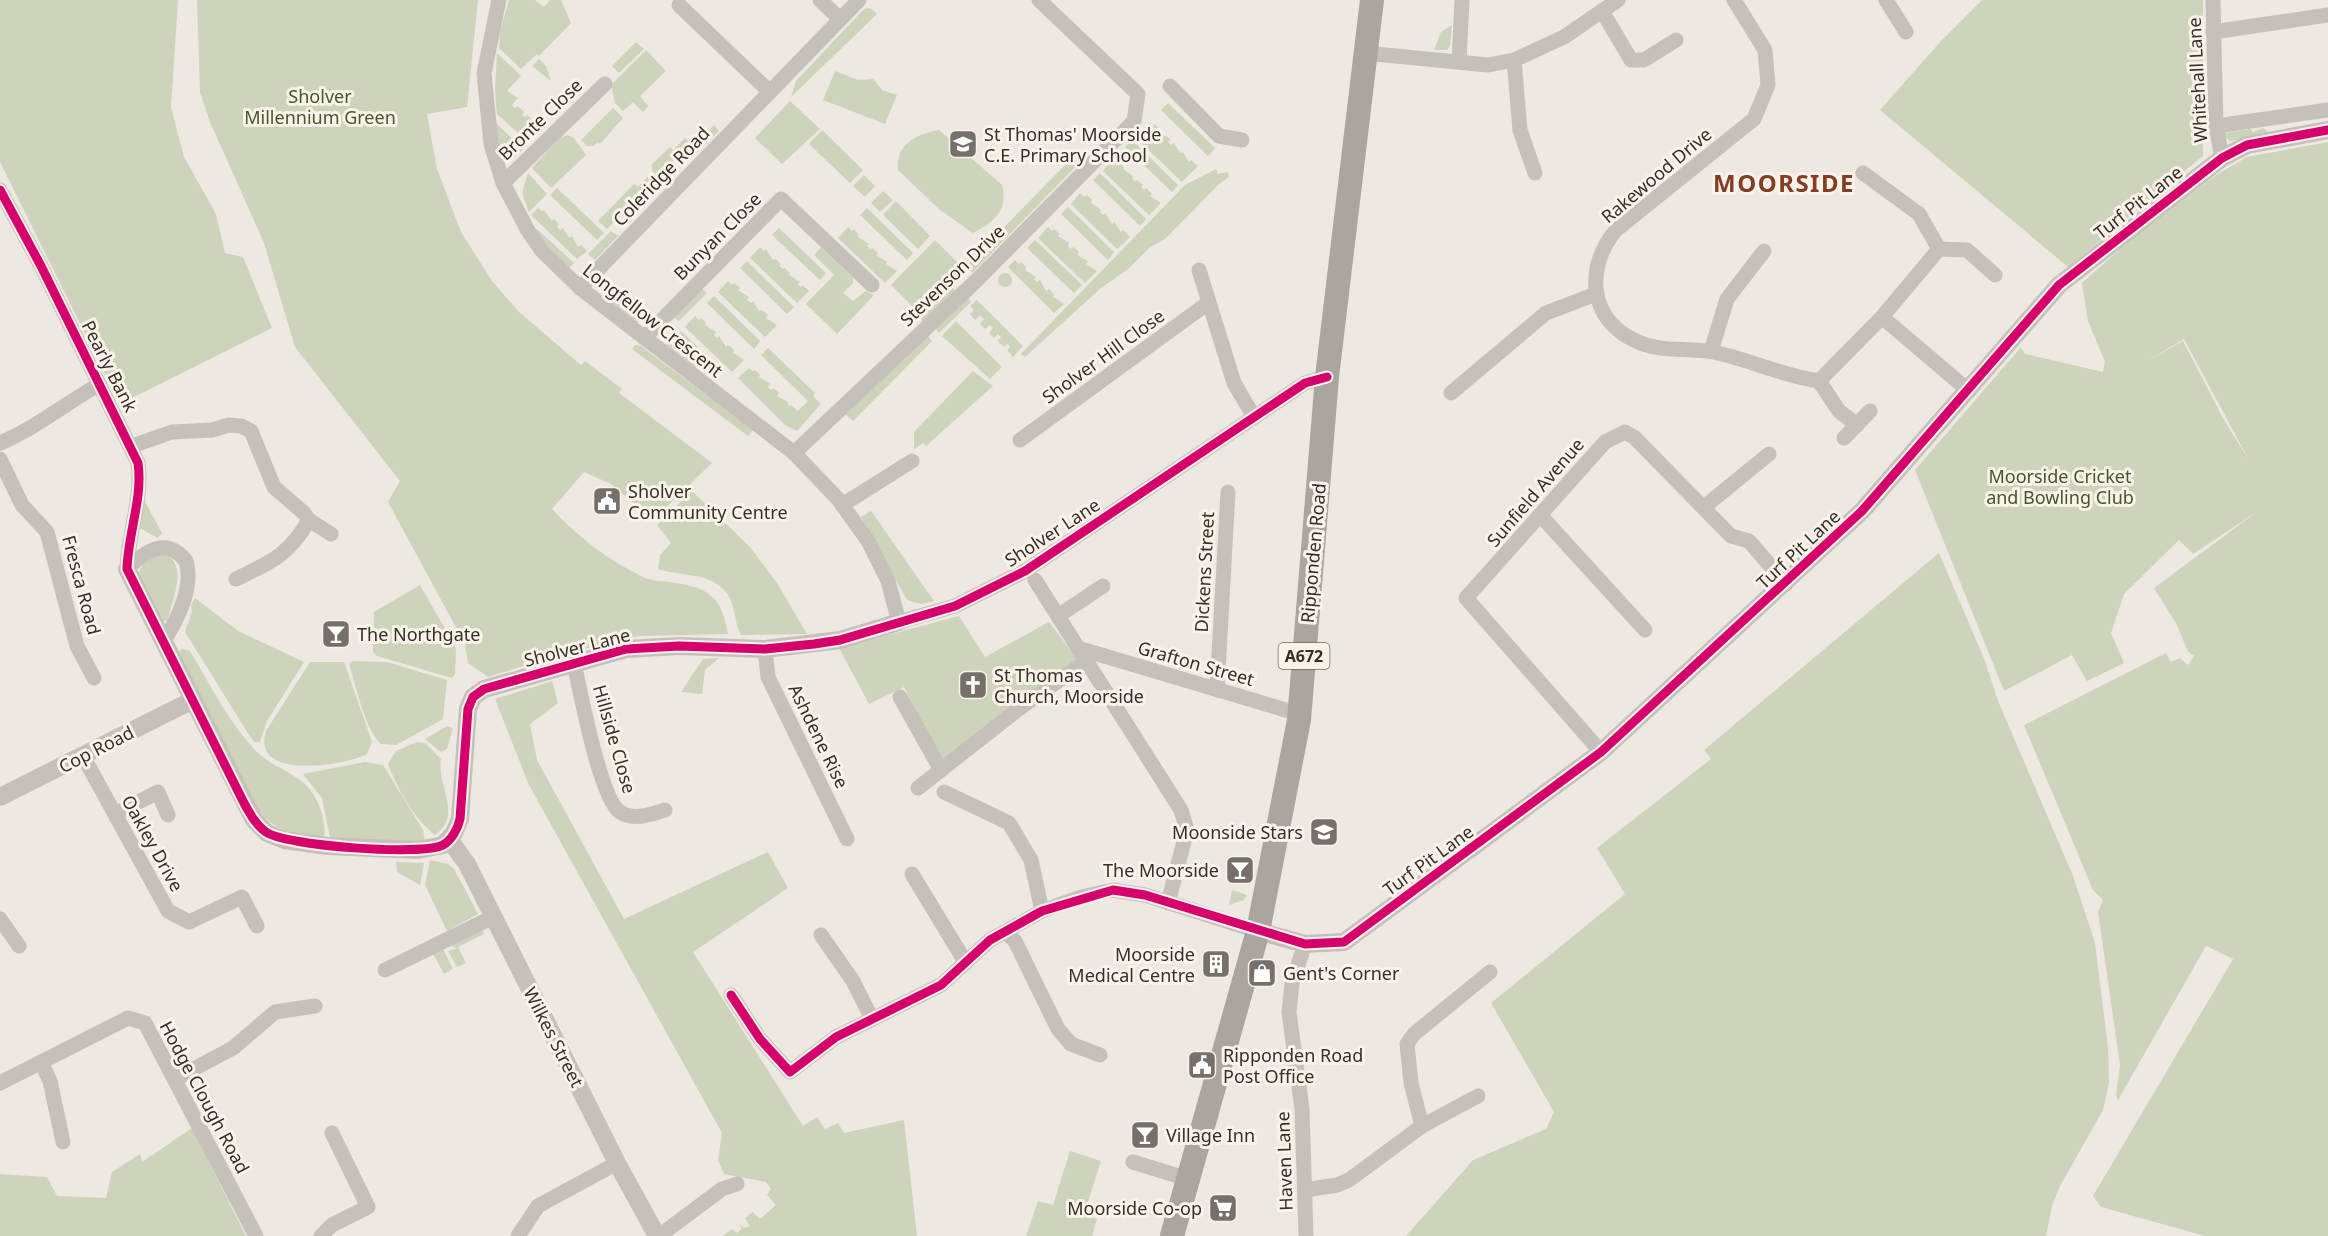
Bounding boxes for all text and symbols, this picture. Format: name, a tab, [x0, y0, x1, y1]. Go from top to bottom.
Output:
street label: Whitehall Lane	[2182, 17, 2212, 143]
street label: Bronte Close	[493, 73, 587, 165]
park label: Sholver Millennium Green	[244, 84, 396, 129]
street label: Coleridge Road	[607, 121, 715, 231]
place label: St Thomas' Moorside C.E. Primary School	[984, 122, 1161, 167]
street label: Rakewood Drive	[1596, 122, 1716, 228]
school or university icon: St Thomas' Moorside C.E. Primary School	[947, 128, 979, 160]
street label: Turf Pit Lane	[2089, 160, 2187, 244]
district label: MOORSIDE	[1713, 166, 1855, 199]
street label: Bunyan Close	[668, 187, 766, 285]
street label: Stevenson Drive	[895, 219, 1009, 331]
street label: Longfellow Crescent	[578, 258, 728, 382]
street label: Sholver Hill Close	[1037, 304, 1169, 408]
street label: Pearly Bank	[77, 316, 143, 416]
street label: Sunfield Avenue	[1481, 433, 1589, 551]
park label: Moorside Cricket and Bowling Club	[1986, 464, 2134, 509]
place label: Sholver Community Centre	[628, 479, 788, 524]
street label: Ripponden Road	[1295, 482, 1331, 624]
public building icon: Sholver Community Centre	[591, 485, 623, 517]
street label: Sholver Lane	[1000, 492, 1104, 572]
street label: Turf Pit Lane	[1751, 504, 1845, 594]
street label: Dickens Street	[1189, 511, 1219, 633]
street label: Fresca Road	[57, 533, 107, 637]
bar icon: The Northgate	[320, 618, 352, 650]
place label: The Northgate	[357, 622, 480, 646]
street label: Sholver Lane	[521, 622, 633, 672]
street label: Grafton Street	[1135, 635, 1257, 691]
road number: A672	[1278, 643, 1330, 669]
place label: St Thomas Church, Moorside	[994, 663, 1144, 708]
church icon: St Thomas Church, Moorside	[957, 669, 989, 701]
street label: Ashdene Rise	[783, 680, 855, 792]
street label: Hillside Close	[588, 682, 642, 796]
street label: Cop Road	[54, 720, 138, 778]
street label: Oakley Drive	[117, 791, 189, 895]
school or university icon: Moonside Stars	[1308, 816, 1340, 848]
street label: Turf Pit Lane	[1378, 819, 1478, 901]
place label: Moonside Stars	[1172, 820, 1303, 844]
bar icon: The Moorside	[1224, 854, 1256, 886]
place label: The Moorside	[1103, 858, 1219, 882]
place label: Moorside Medical Centre	[1068, 942, 1195, 987]
building icon: Moorside Medical Centre	[1200, 948, 1232, 980]
shop icon: Gent's Corner	[1246, 957, 1278, 989]
place label: Gent's Corner	[1283, 961, 1400, 985]
street label: Wilkes Street	[518, 983, 590, 1092]
street label: Hodge Clough Road	[155, 1017, 255, 1177]
place label: Ripponden Road Post Office	[1223, 1043, 1363, 1088]
public building icon: Ripponden Road Post Office	[1186, 1049, 1218, 1081]
street label: Haven Lane	[1270, 1111, 1298, 1211]
bar icon: Village Inn	[1129, 1119, 1161, 1151]
place label: Village Inn	[1166, 1123, 1255, 1147]
supermarket icon: Moorside Co-op	[1207, 1192, 1239, 1224]
place label: Moorside Co-op	[1067, 1196, 1202, 1220]

